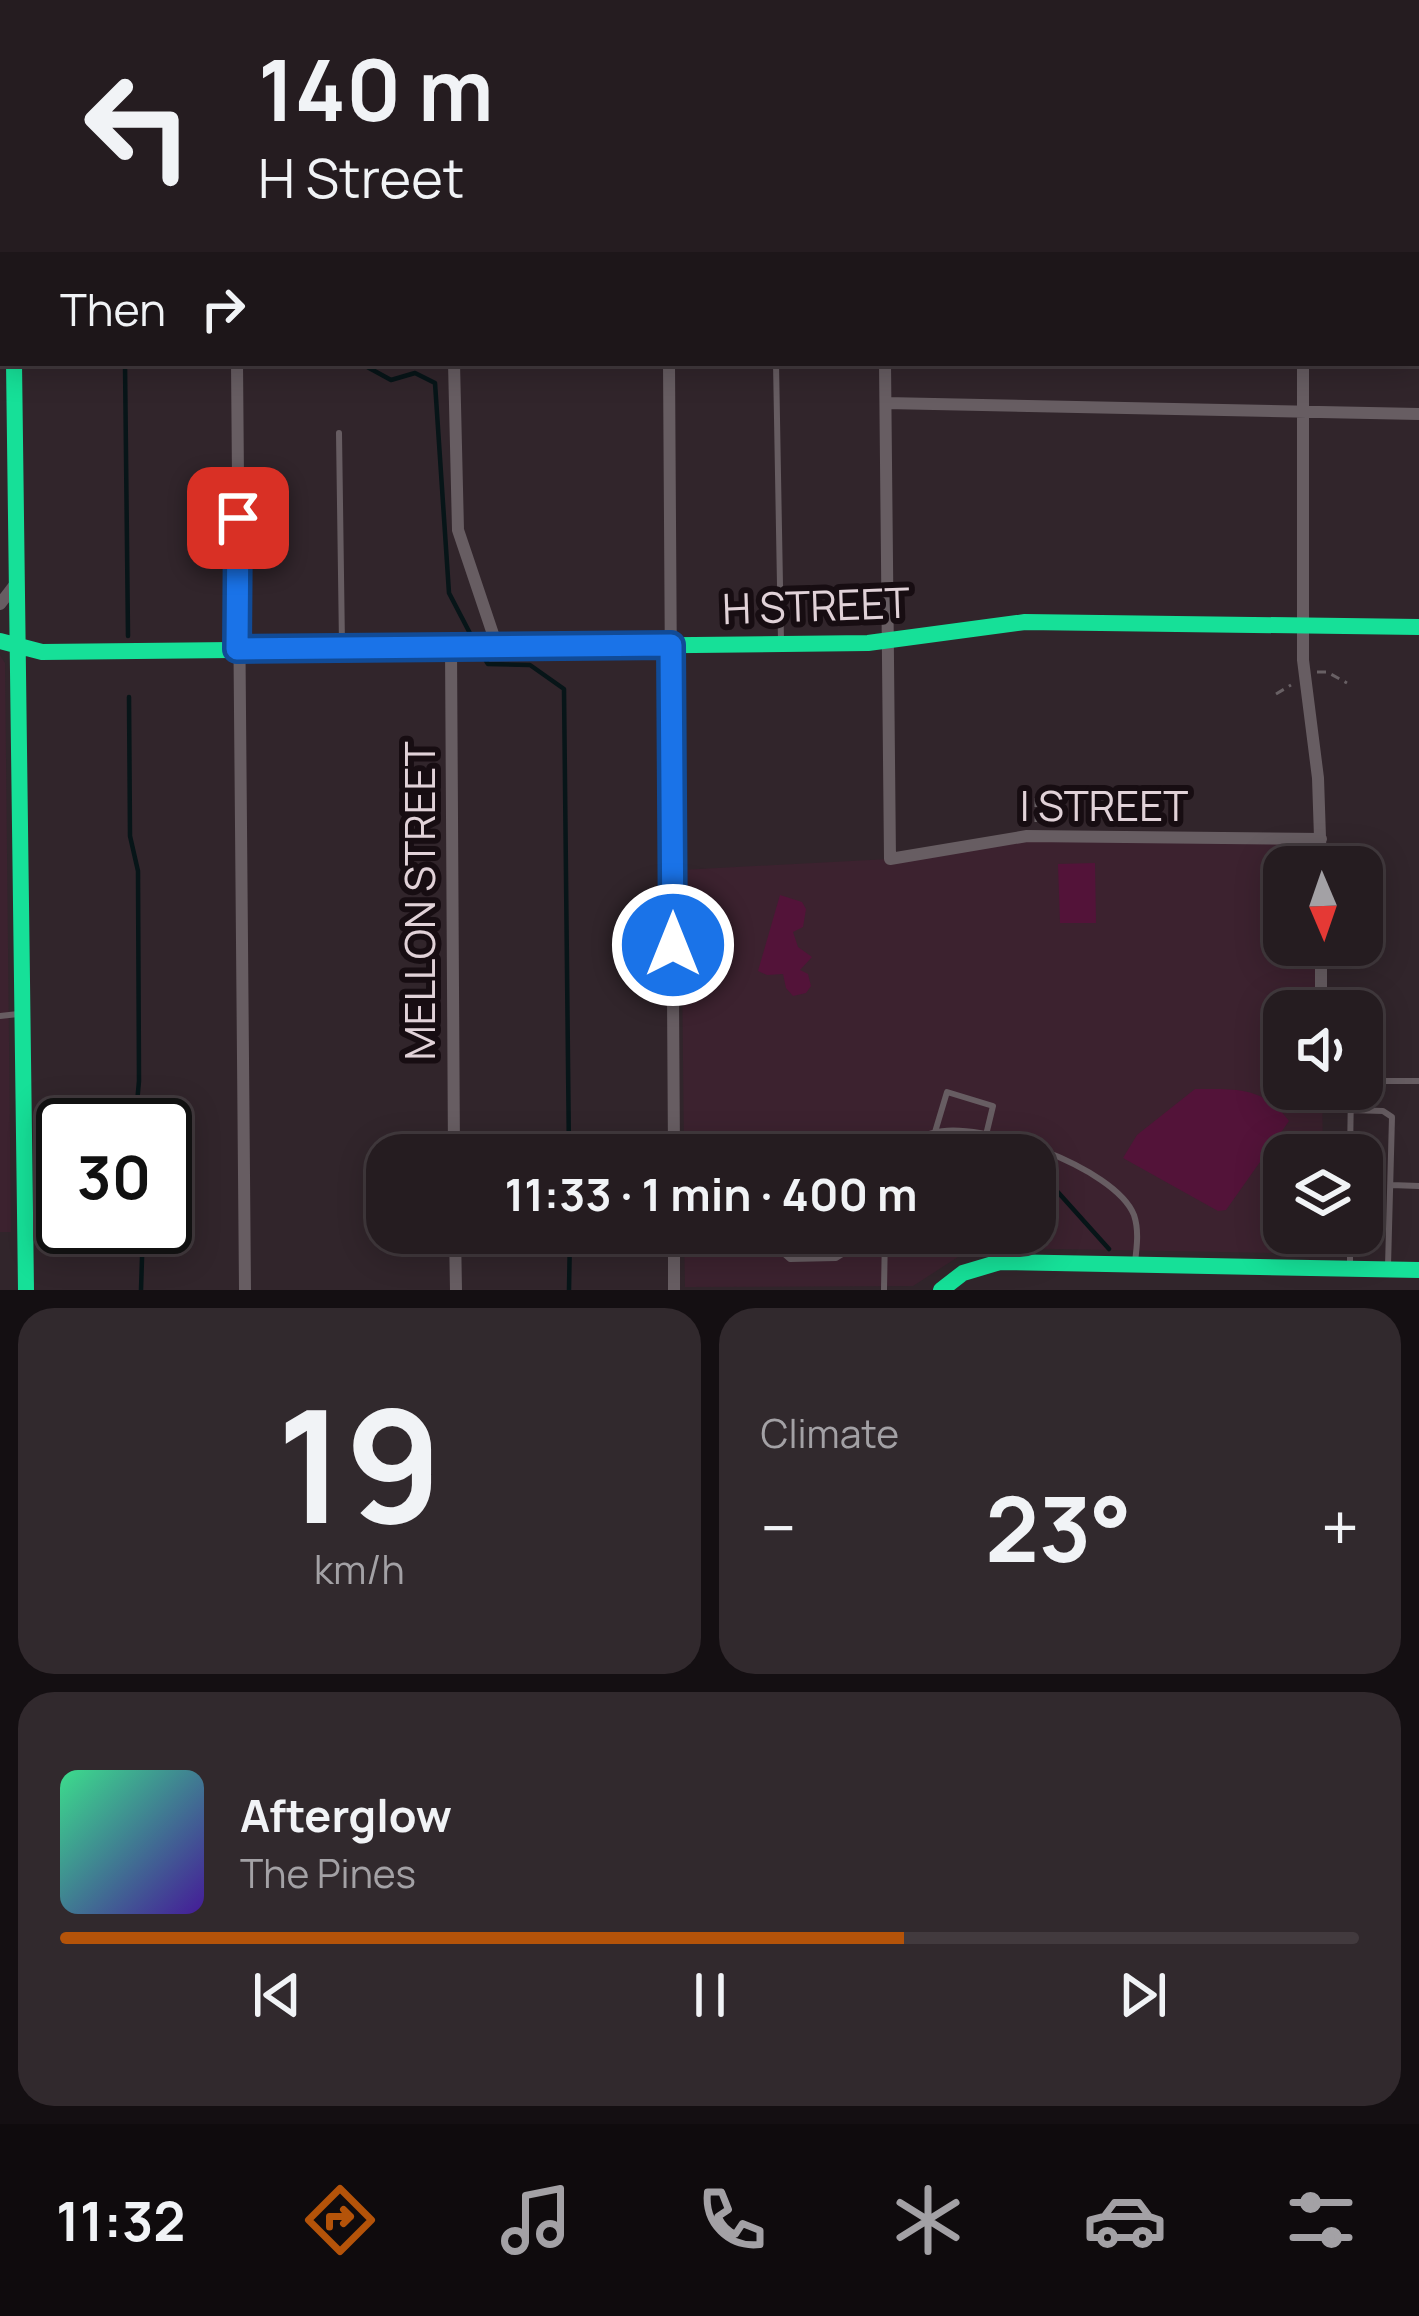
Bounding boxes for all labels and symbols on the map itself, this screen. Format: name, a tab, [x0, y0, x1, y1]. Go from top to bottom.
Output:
pin	[187, 467, 289, 569]
street label: H STREET	[721, 573, 911, 637]
street label: MELLON STREET	[390, 741, 448, 1061]
street label: I STREET	[1020, 776, 1188, 834]
north arrow	[1263, 846, 1383, 966]
position arrow	[610, 882, 736, 1008]
speed limit sign: 30	[36, 1098, 192, 1254]

